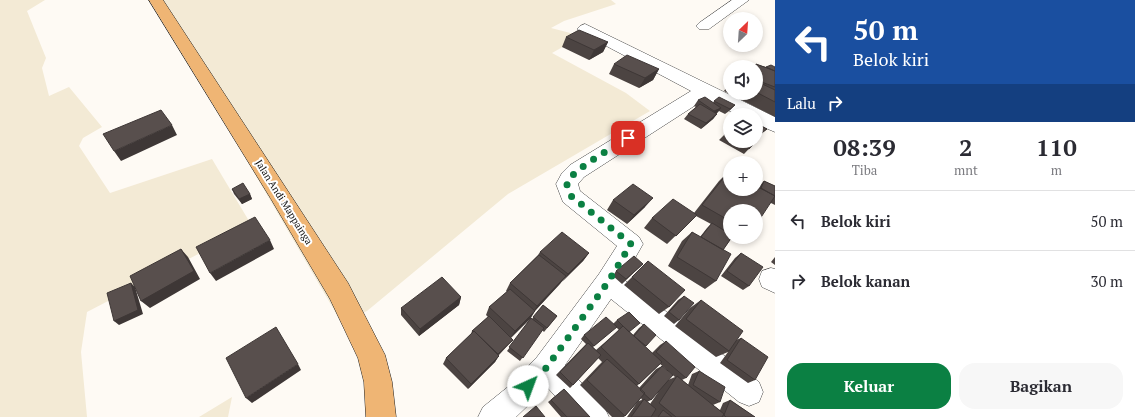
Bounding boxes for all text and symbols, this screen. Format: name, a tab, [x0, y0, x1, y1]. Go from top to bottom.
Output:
text: 50 m	[853, 11, 918, 48]
north arrow	[723, 12, 763, 52]
map controls	[723, 12, 763, 244]
icon: left	[787, 16, 839, 68]
text: Belok kiri	[853, 47, 929, 71]
button: sound	[723, 60, 763, 100]
icon: right	[824, 92, 846, 114]
text: Lalu	[787, 93, 816, 113]
button: layers	[723, 108, 763, 148]
pin	[611, 121, 645, 155]
icon: arrive	[617, 127, 639, 149]
text: 08:39	[833, 131, 896, 163]
text: 2	[959, 131, 973, 163]
text: 110	[1036, 131, 1077, 163]
button: +	[723, 156, 763, 196]
street label: Jalan Andi Mappainga	[253, 157, 315, 247]
text: Tiba	[852, 161, 877, 179]
text: mnt	[954, 161, 978, 179]
text: m	[1051, 161, 1062, 179]
button: −	[723, 204, 763, 244]
icon: left	[787, 210, 809, 232]
text: Belok kiri	[821, 211, 891, 231]
text: 50 m	[1090, 211, 1123, 231]
icon: right	[787, 270, 809, 292]
text: Belok kanan	[821, 271, 910, 291]
text: 30 m	[1090, 271, 1123, 291]
button: Keluar	[787, 363, 951, 409]
button: Bagikan	[959, 363, 1123, 409]
position arrow	[507, 365, 549, 407]

